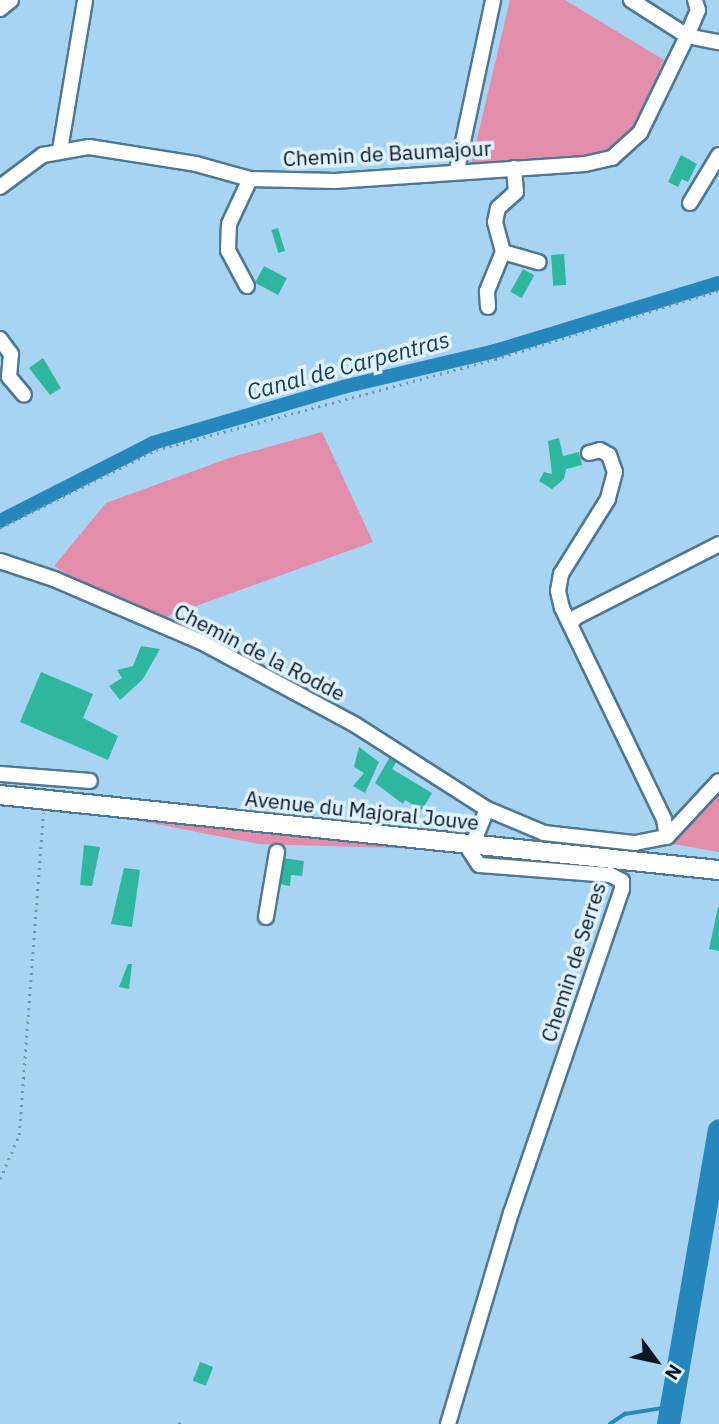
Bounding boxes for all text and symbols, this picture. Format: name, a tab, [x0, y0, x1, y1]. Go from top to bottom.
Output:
street label: Chemin de Baumajour	[282, 135, 492, 171]
water label: Canal de Carpentras	[244, 325, 452, 405]
street label: Chemin de la Rodde	[170, 598, 350, 706]
street label: Avenue du Majoral Jouve	[244, 785, 480, 835]
street label: Chemin de Serres	[535, 879, 611, 1045]
north arrow	[621, 1326, 691, 1396]
text: N	[660, 1360, 687, 1385]

